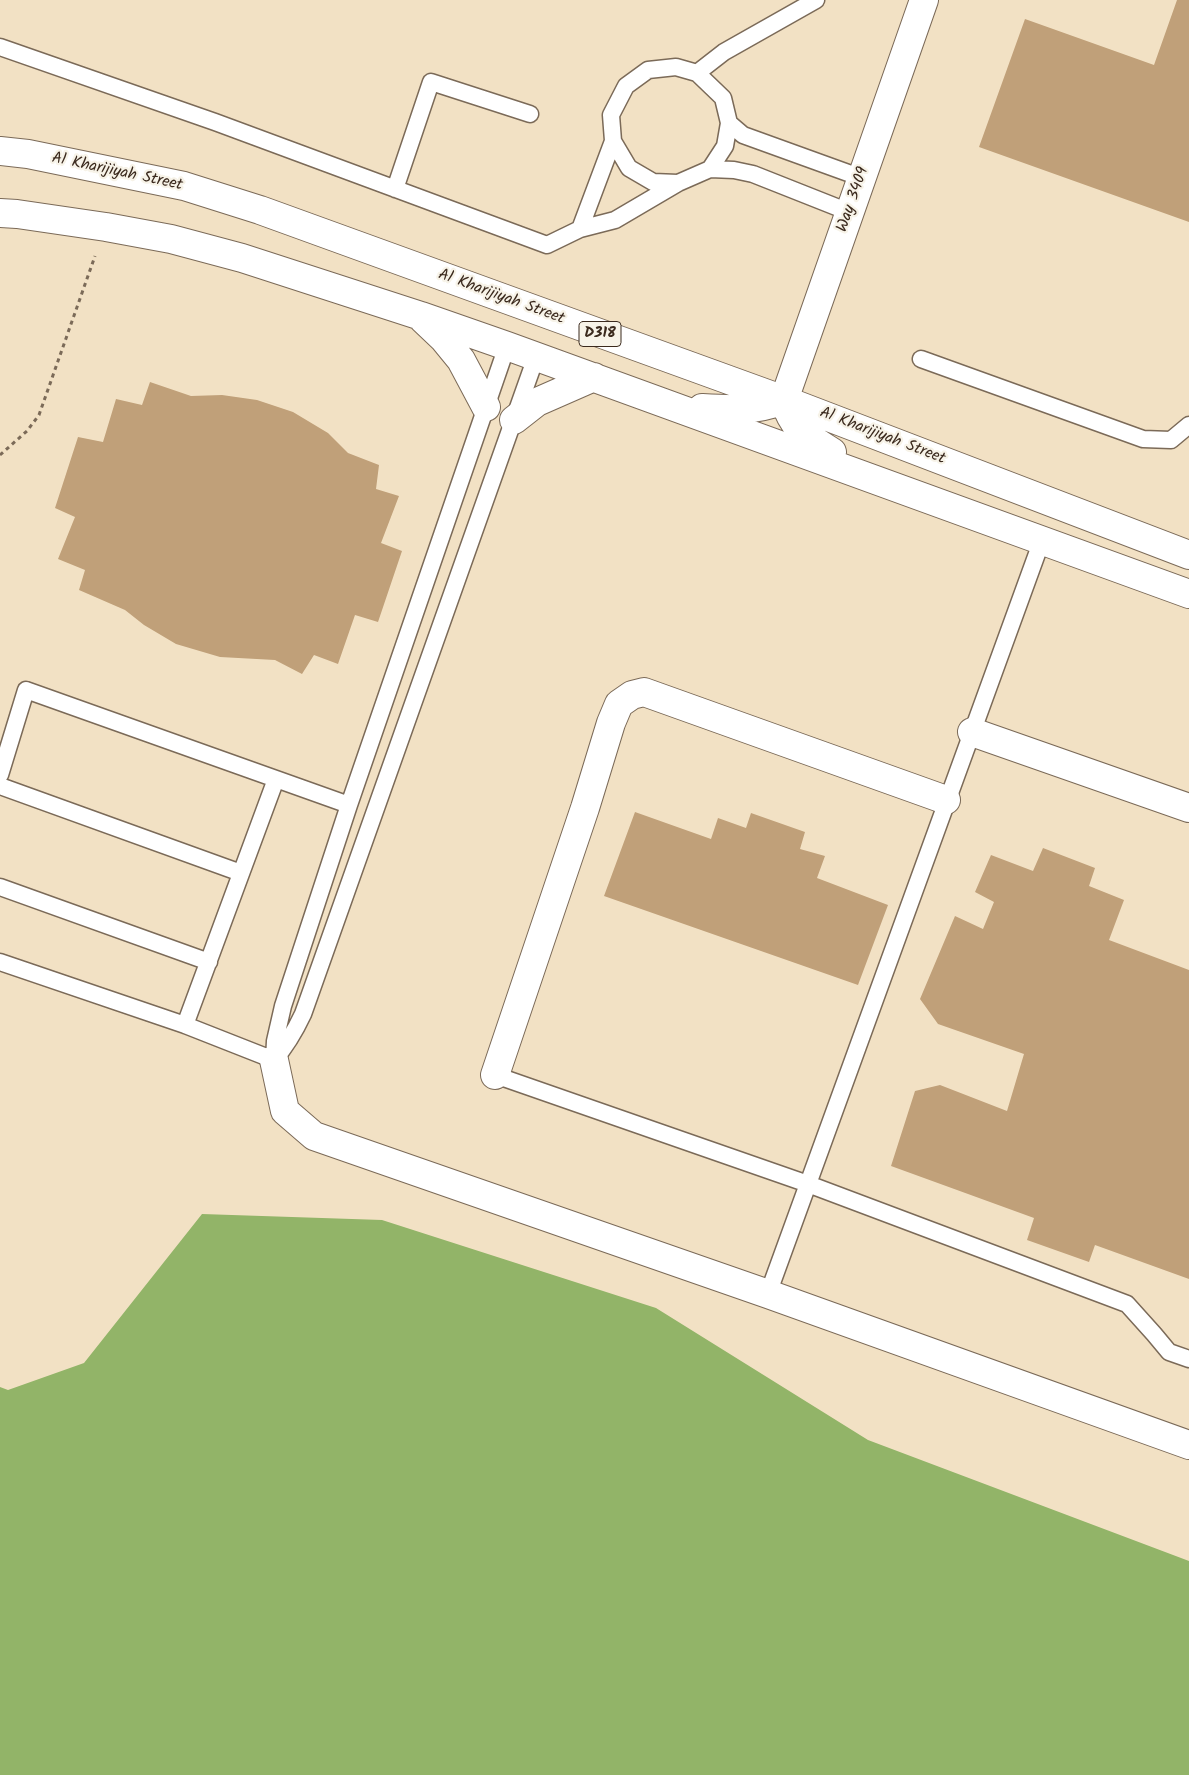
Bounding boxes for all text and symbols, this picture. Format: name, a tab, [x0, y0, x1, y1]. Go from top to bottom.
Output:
street label: Al Kharijiyah Street	[50, 150, 184, 196]
street label: Way 3409	[834, 165, 874, 235]
street label: Al Kharijiyah Street	[435, 266, 567, 330]
road number: D318	[579, 322, 621, 346]
street label: Al Kharijiyah Street	[816, 404, 948, 470]

